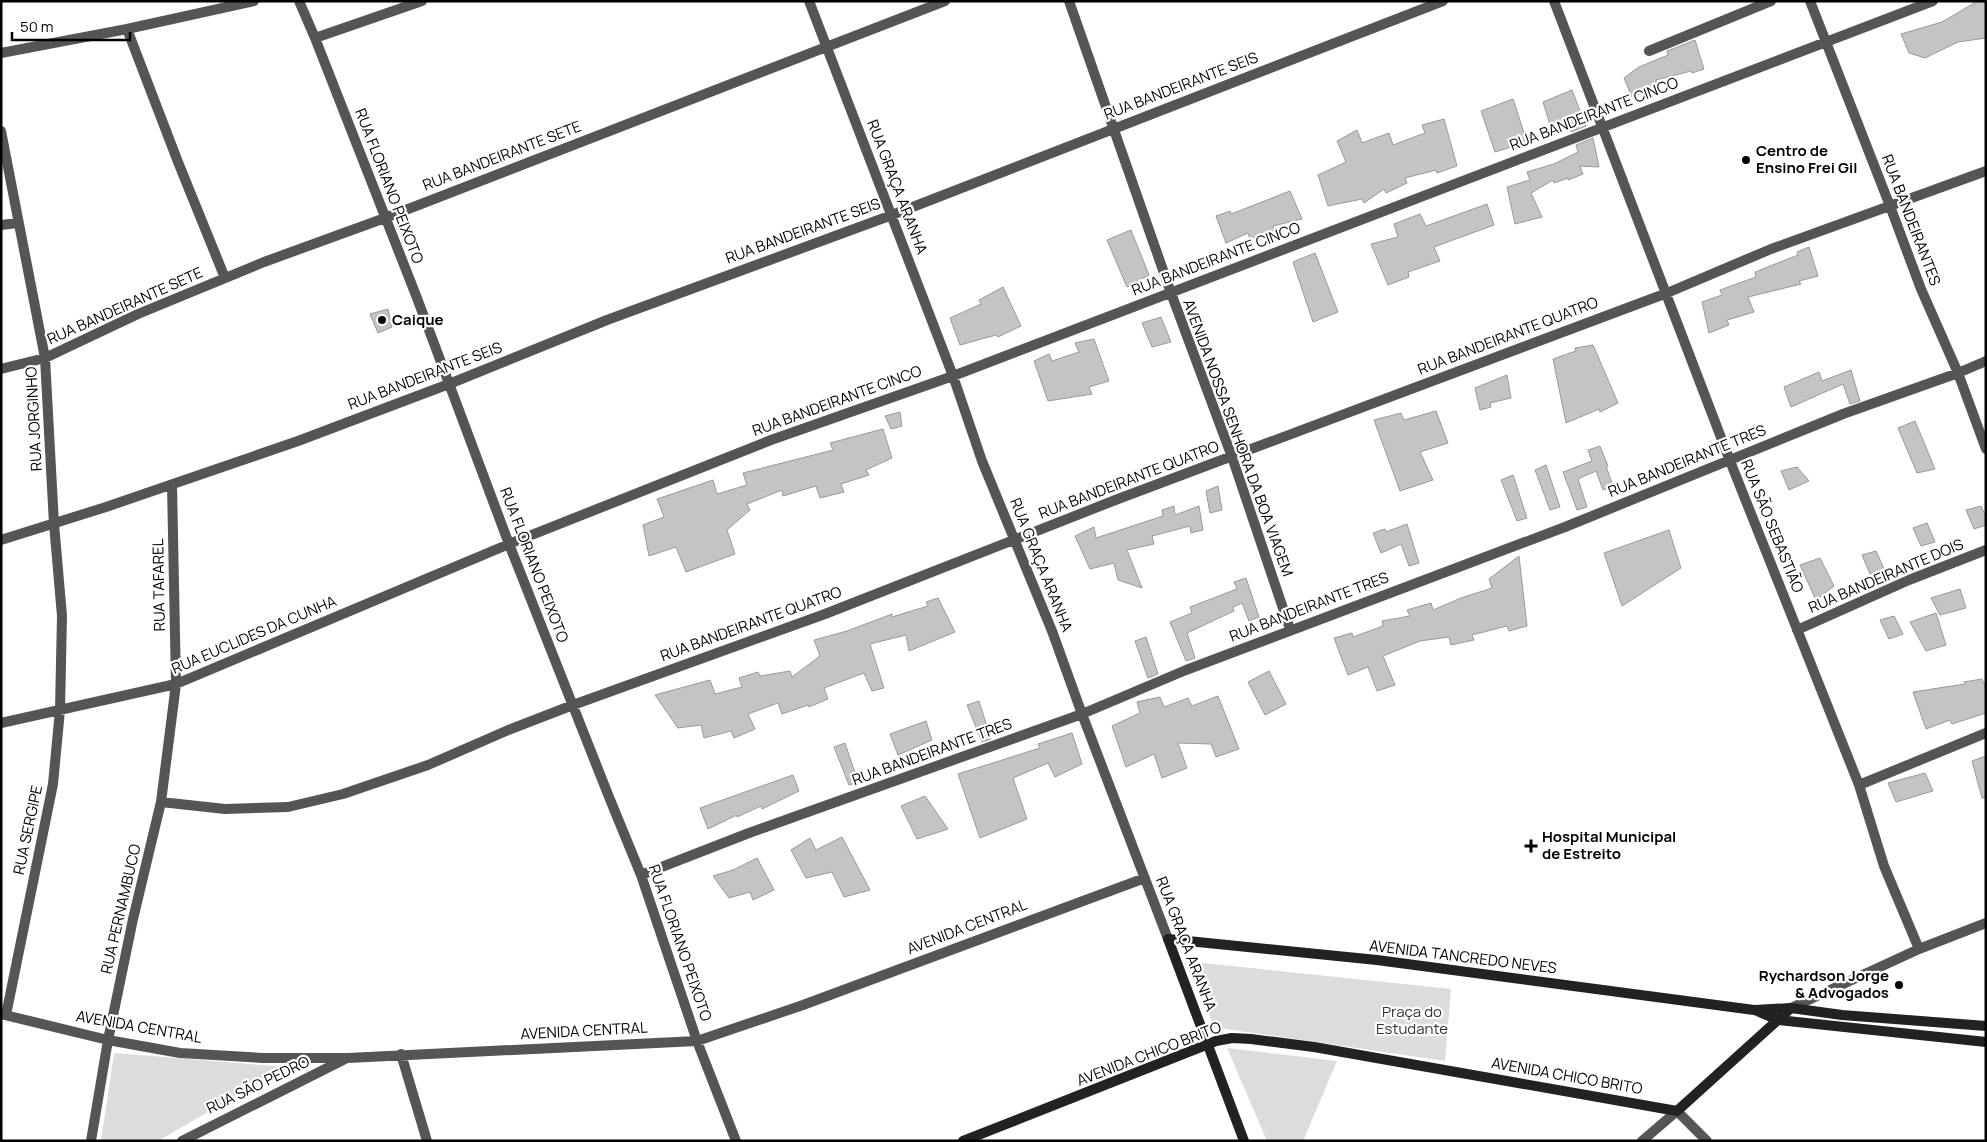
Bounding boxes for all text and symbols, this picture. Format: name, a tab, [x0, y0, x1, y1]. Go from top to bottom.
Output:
scale bar	[12, 10, 130, 42]
text: 50 m	[20, 16, 54, 37]
street label: RUA BANDEIRANTE SEIS	[1101, 46, 1261, 125]
street label: RUA BANDEIRANTE CINCO	[1507, 72, 1681, 155]
street label: RUA FLORIANO PEIXOTO	[350, 105, 429, 266]
street label: RUA BANDEIRANTE SETE	[420, 116, 584, 195]
street label: RUA GRAÇA ARANHA	[862, 116, 933, 258]
place label: Centro de Ensino Frei Gil	[1756, 140, 1857, 178]
street label: RUA BANDEIRANTES	[1877, 151, 1946, 288]
marker: Centro de Ensino Frei Gil	[1740, 154, 1752, 166]
street label: RUA BANDEIRANTE SEIS	[722, 193, 883, 268]
street label: RUA BANDEIRANTE CINCO	[1129, 217, 1303, 300]
street label: RUA BANDEIRANTE SETE	[44, 262, 206, 349]
street label: RUA BANDEIRANTE QUATRO	[1415, 291, 1601, 380]
street label: AVENIDA NOSSA SENHORA DA BOA VIAGEM	[1178, 296, 1299, 579]
place label: Caique	[392, 309, 444, 330]
marker: Caique	[376, 314, 388, 326]
street label: RUA BANDEIRANTE SEIS	[345, 336, 505, 415]
street label: RUA BANDEIRANTE CINCO	[749, 360, 925, 441]
street label: RUA JORGINHO	[20, 366, 47, 472]
street label: RUA BANDEIRANTE TRES	[1605, 419, 1769, 502]
street label: RUA BANDEIRANTE QUATRO	[1036, 435, 1222, 524]
street label: RUA SÃO SEBASTIÃO	[1736, 456, 1809, 596]
street label: RUA FLORIANO PEIXOTO	[495, 484, 574, 645]
street label: RUA GRAÇA ARANHA	[1005, 495, 1078, 635]
street label: RUA BANDEIRANTE DOIS	[1805, 533, 1967, 618]
street label: RUA TAFAREL	[147, 538, 170, 632]
street label: RUA BANDEIRANTE TRES	[1226, 567, 1391, 647]
street label: RUA BANDEIRANTE QUATRO	[657, 581, 845, 666]
street label: RUA EUCLIDES DA CUNHA	[168, 590, 340, 679]
street label: RUA BANDEIRANTE TRES	[849, 713, 1015, 790]
street label: RUA SERGIPE	[8, 783, 47, 877]
place label: Hospital Municipal de Estreito	[1542, 826, 1676, 864]
marker: Hospital Municipal de Estreito	[1524, 839, 1538, 853]
street label: RUA PERNAMBUCO	[95, 842, 146, 976]
street label: RUA FLORIANO PEIXOTO	[644, 862, 717, 1024]
street label: RUA GRAÇA ARANHA	[1151, 873, 1222, 1015]
street label: AVENIDA CENTRAL	[904, 894, 1030, 959]
street label: AVENIDA TANCREDO NEVES	[1368, 935, 1558, 978]
place label: Rychardson Jorge & Advogados	[1759, 965, 1889, 1003]
marker: Rychardson Jorge & Advogados	[1893, 979, 1905, 991]
park label: Praça do Estudante	[1376, 1001, 1448, 1039]
street label: AVENIDA CENTRAL	[75, 1005, 204, 1048]
street label: AVENIDA CHICO BRITO	[1074, 1016, 1224, 1091]
street label: AVENIDA CENTRAL	[520, 1017, 648, 1044]
street label: RUA SÃO PEDRO	[203, 1050, 313, 1119]
street label: AVENIDA CHICO BRITO	[1490, 1052, 1644, 1099]

